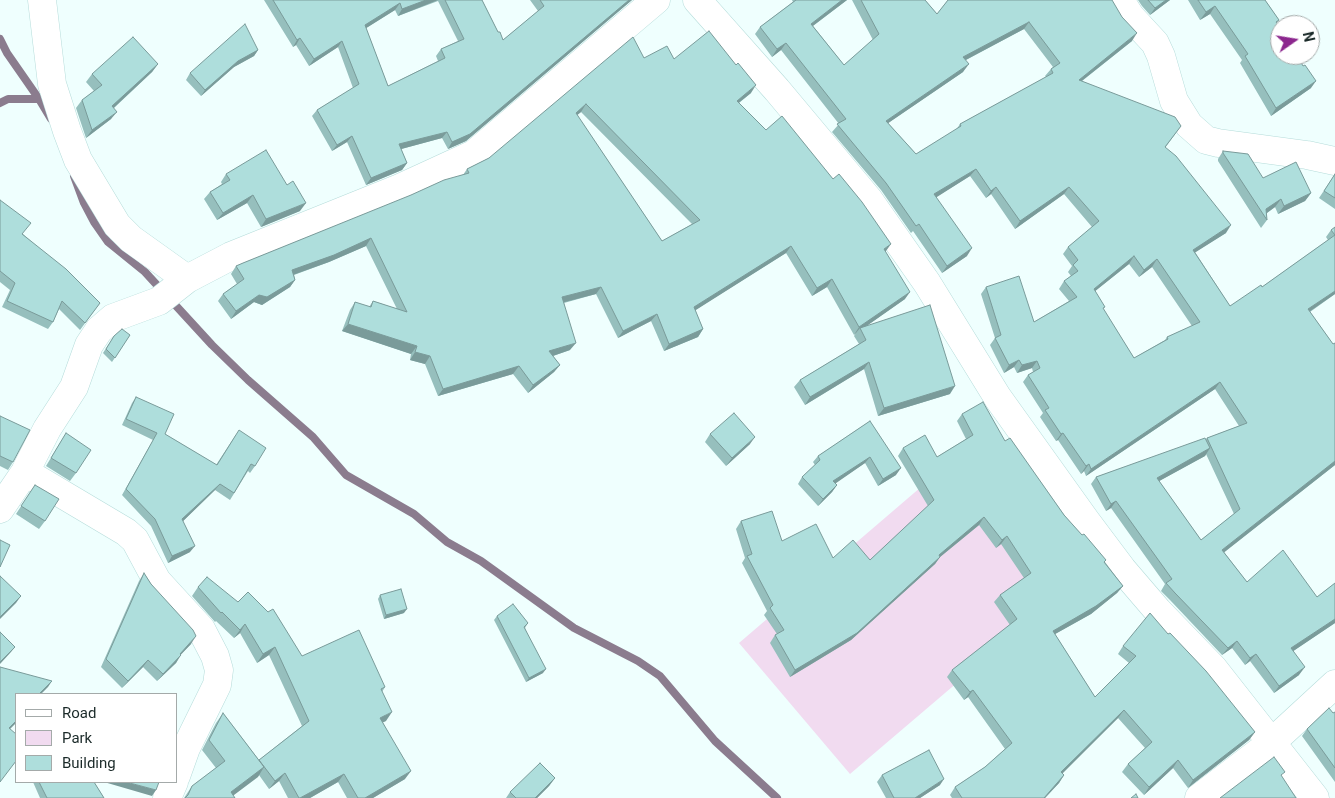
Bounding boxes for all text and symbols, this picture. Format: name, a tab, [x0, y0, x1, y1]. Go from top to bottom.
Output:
north arrow	[1270, 15, 1320, 65]
text: N	[1300, 30, 1318, 43]
legend	[15, 693, 178, 783]
text: Road	[62, 704, 96, 722]
text: Park	[62, 729, 92, 747]
text: Building	[62, 754, 116, 772]

